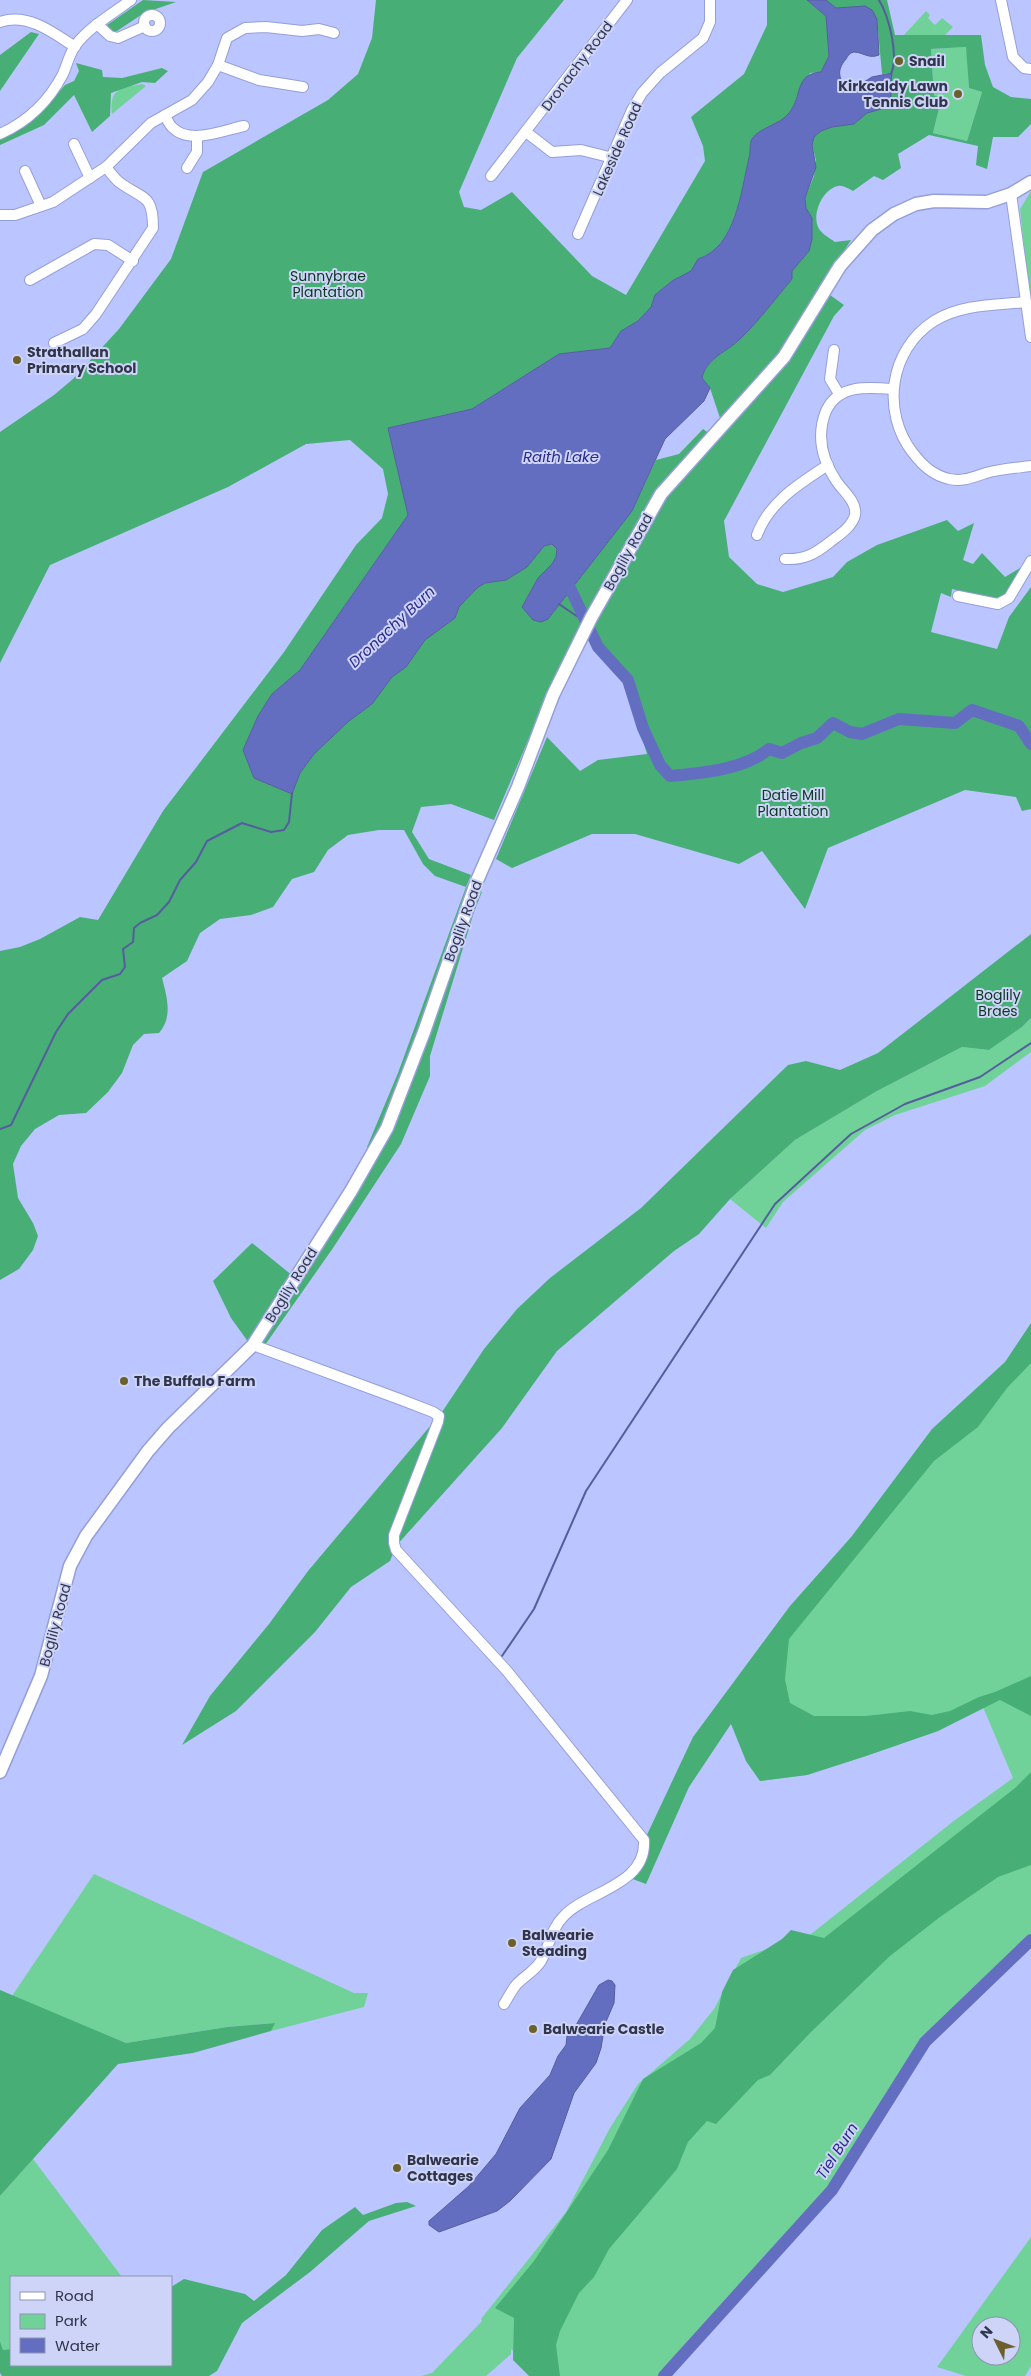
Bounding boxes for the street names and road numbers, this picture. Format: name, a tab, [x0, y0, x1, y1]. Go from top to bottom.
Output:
street label: Dronachy Road	[537, 17, 617, 115]
street label: Lakeside Road	[587, 99, 647, 199]
street label: Boglily Road	[599, 510, 657, 594]
street label: Boglily Road	[439, 877, 487, 965]
street label: Boglily Road	[260, 1244, 322, 1326]
street label: Boglily Road	[34, 1581, 76, 1669]

